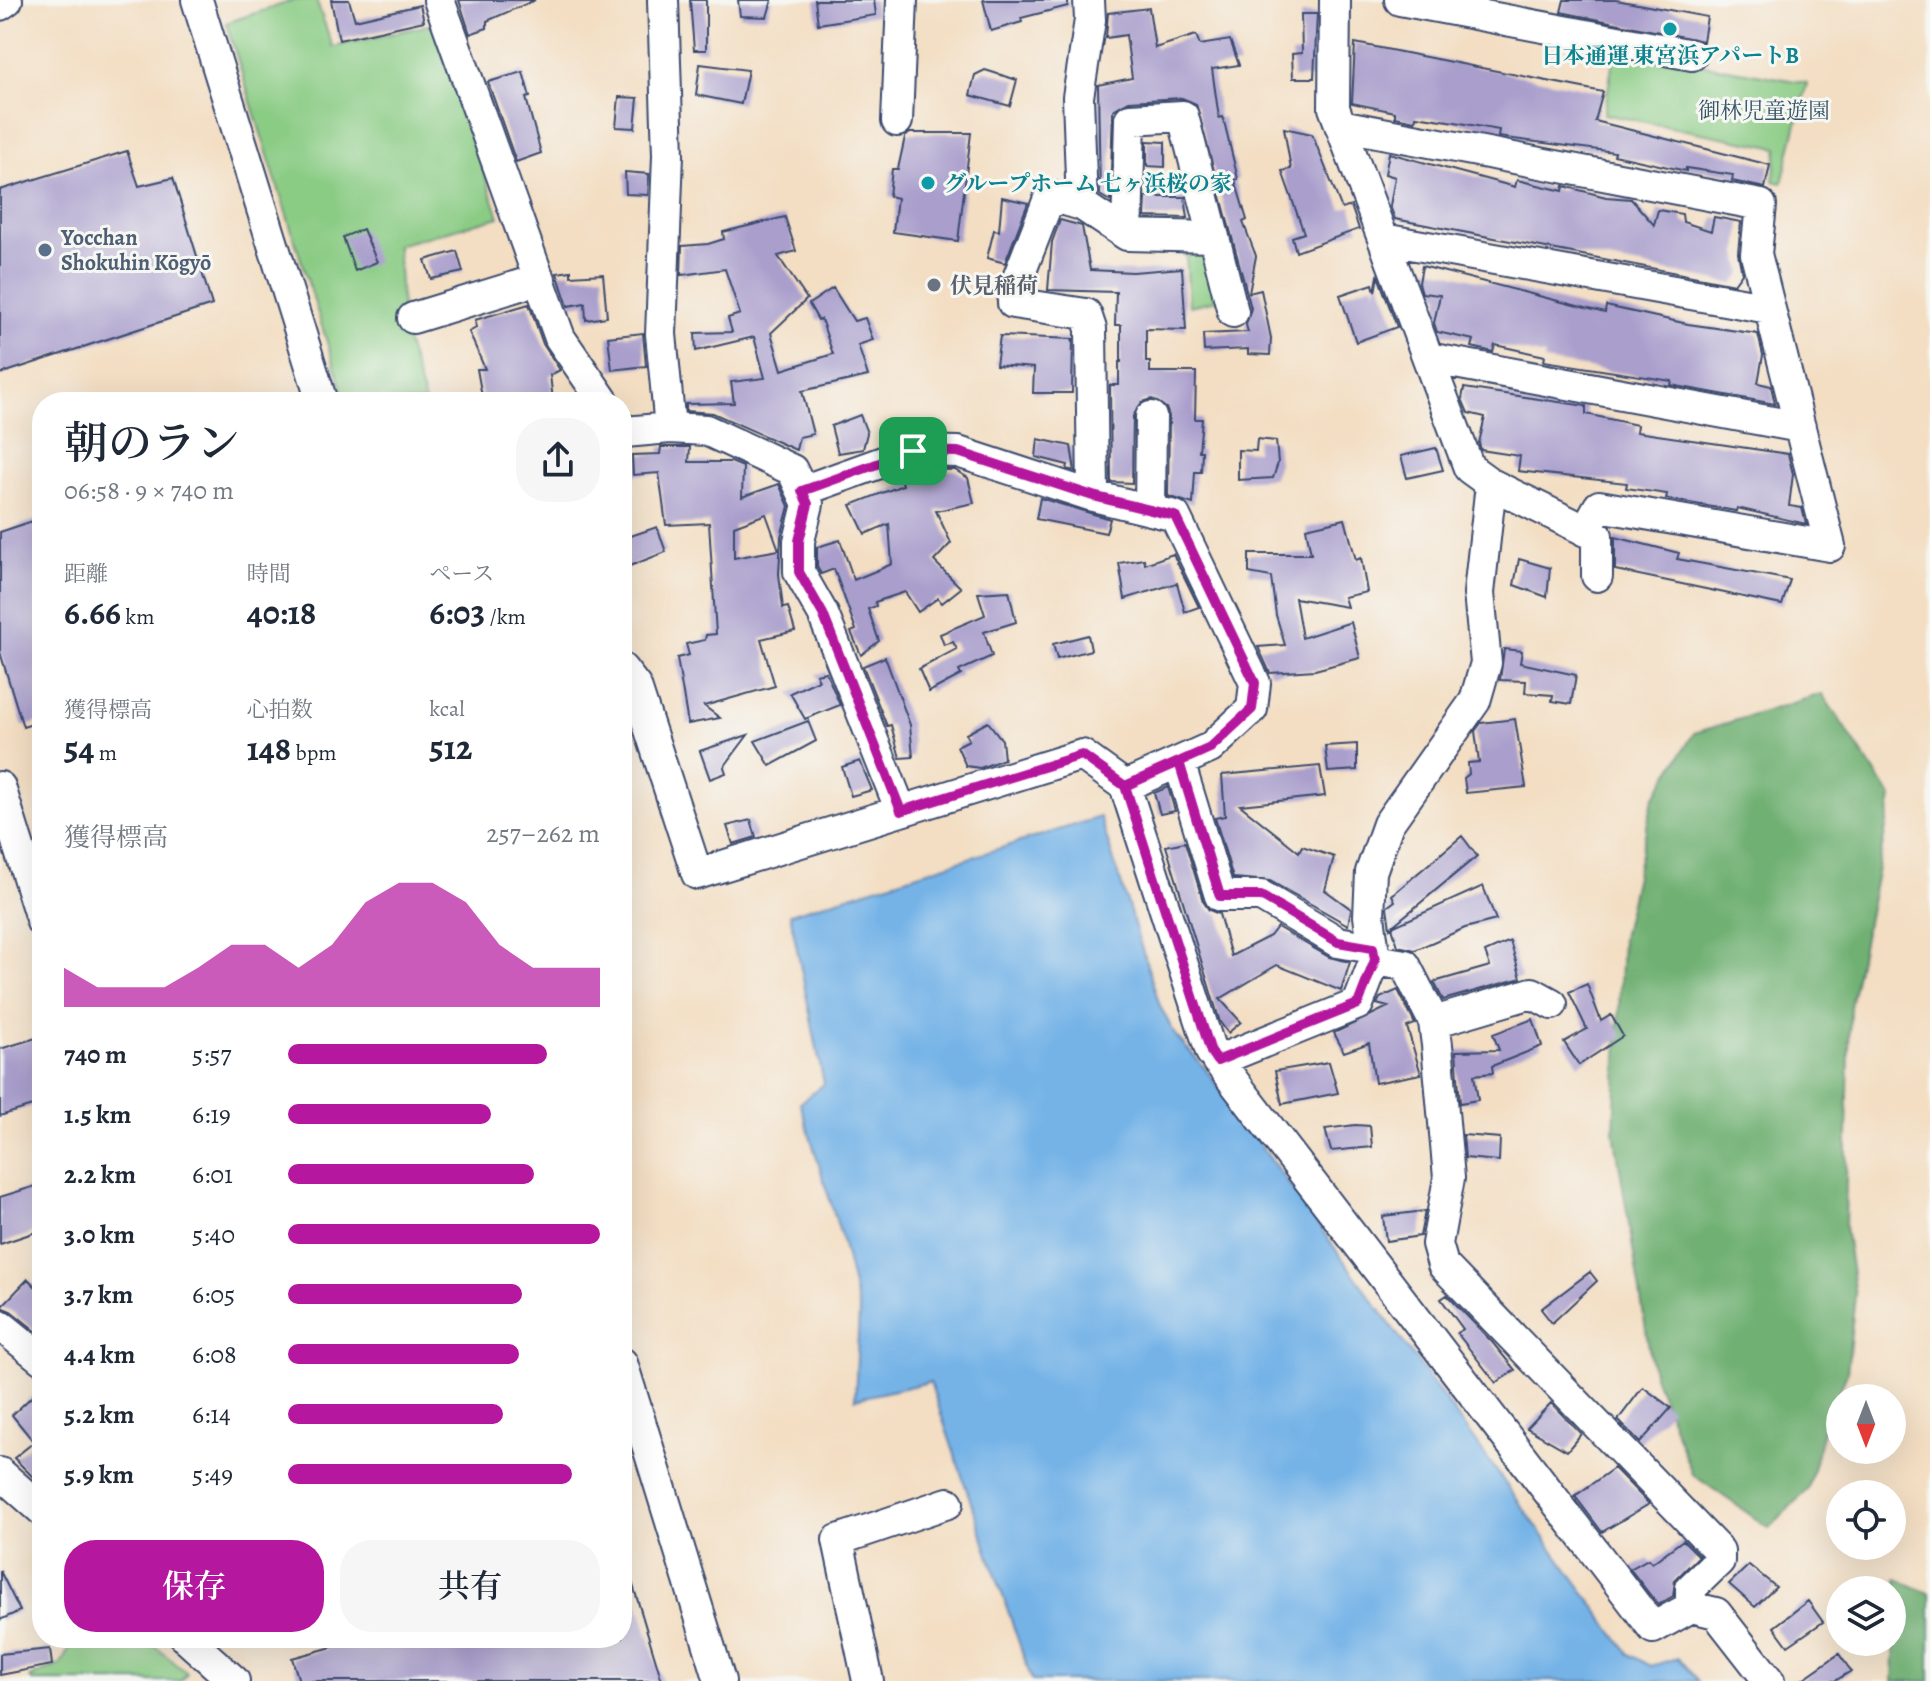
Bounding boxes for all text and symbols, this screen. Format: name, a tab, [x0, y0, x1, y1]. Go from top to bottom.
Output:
marker: 日本通運 東宮浜アパートB	[1661, 20, 1679, 38]
place label: 日本通運 東宮浜アパートB	[1541, 41, 1799, 71]
park label: 御林児童遊園	[1698, 96, 1830, 126]
place label: グループホーム 七ヶ浜桜の家	[944, 169, 1232, 199]
marker: グループホーム 七ヶ浜桜の家	[919, 174, 937, 192]
place label: Yocchan Shokuhin Kōgyō	[60, 223, 211, 278]
marker: Yocchan Shokuhin Kōgyō	[36, 241, 54, 259]
place label: 伏見稲荷	[950, 271, 1038, 301]
marker: 伏見稲荷	[925, 276, 943, 294]
text: 朝のラン	[64, 413, 240, 473]
pin	[879, 417, 947, 485]
button: share	[516, 418, 600, 502]
icon: arrive	[891, 429, 935, 473]
text: 06:58 · 9 × 740 m	[64, 473, 234, 508]
text: 距離	[64, 559, 108, 589]
text: 時間	[247, 559, 291, 589]
text: ペース	[429, 559, 494, 589]
text: 6.66	[64, 589, 121, 636]
text: 40:18	[247, 589, 316, 636]
text: 6:03	[429, 589, 485, 636]
text: km	[121, 602, 155, 632]
text: /km	[485, 602, 526, 632]
text: kcal	[429, 694, 465, 724]
text: 獲得標高	[64, 695, 152, 725]
text: 心拍数	[247, 695, 313, 725]
text: 512	[429, 724, 472, 771]
text: 54	[64, 725, 95, 772]
text: 148	[247, 725, 291, 772]
text: m	[95, 738, 117, 768]
text: bpm	[291, 738, 337, 768]
text: 257–262 m	[486, 816, 600, 851]
text: 獲得標高	[64, 820, 168, 855]
text: 740 m	[64, 1037, 127, 1072]
text: 5:57	[192, 1037, 231, 1072]
text: 1.5 km	[64, 1097, 131, 1132]
text: 6:19	[192, 1097, 231, 1132]
text: 2.2 km	[64, 1157, 136, 1192]
text: 6:01	[192, 1157, 233, 1192]
text: 3.0 km	[64, 1217, 135, 1252]
text: 5:40	[192, 1217, 235, 1252]
text: 3.7 km	[64, 1277, 133, 1312]
text: 6:05	[192, 1277, 235, 1312]
text: 4.4 km	[64, 1337, 135, 1372]
text: 6:08	[192, 1337, 237, 1372]
north arrow	[1826, 1384, 1906, 1464]
map controls	[1826, 1384, 1906, 1656]
text: 5.2 km	[64, 1397, 135, 1432]
text: 6:14	[192, 1397, 231, 1432]
text: 5.9 km	[64, 1457, 134, 1492]
text: 5:49	[192, 1457, 233, 1492]
button: locate	[1826, 1480, 1906, 1560]
button: 保存	[64, 1540, 324, 1632]
button: 共有	[340, 1540, 600, 1632]
button: layers	[1826, 1576, 1906, 1656]

